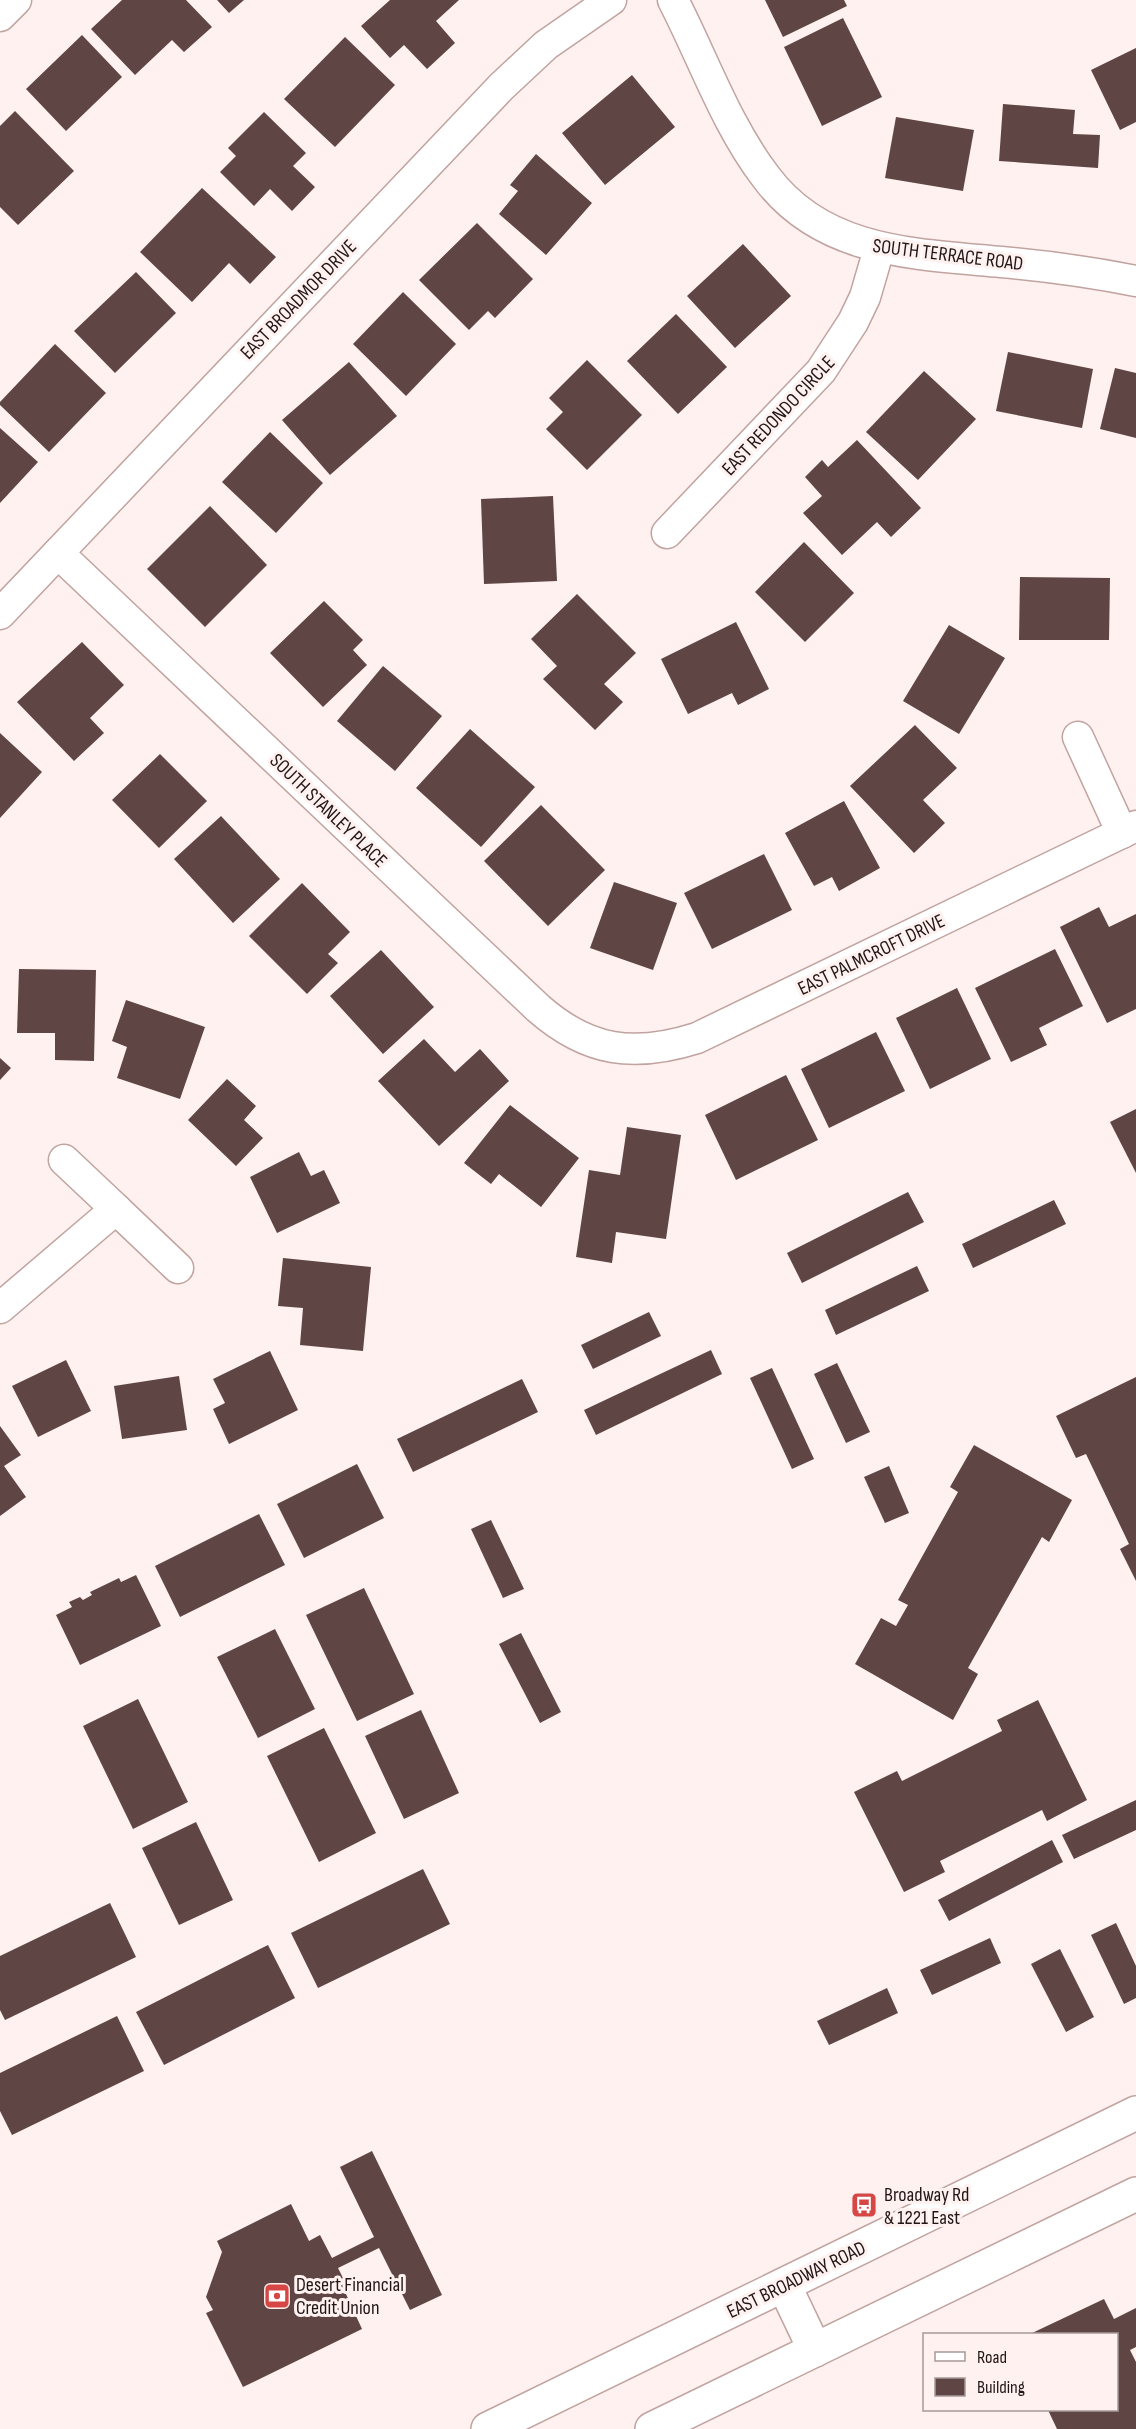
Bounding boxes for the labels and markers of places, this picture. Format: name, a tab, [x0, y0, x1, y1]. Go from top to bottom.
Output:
place label: Broadway Rd & 1221 East	[884, 2183, 969, 2230]
bus stop icon: Broadway Rd & 1221 East	[849, 2190, 879, 2220]
place label: Desert Financial Credit Union	[296, 2273, 404, 2320]
bank icon: Desert Financial Credit Union	[262, 2281, 292, 2311]

